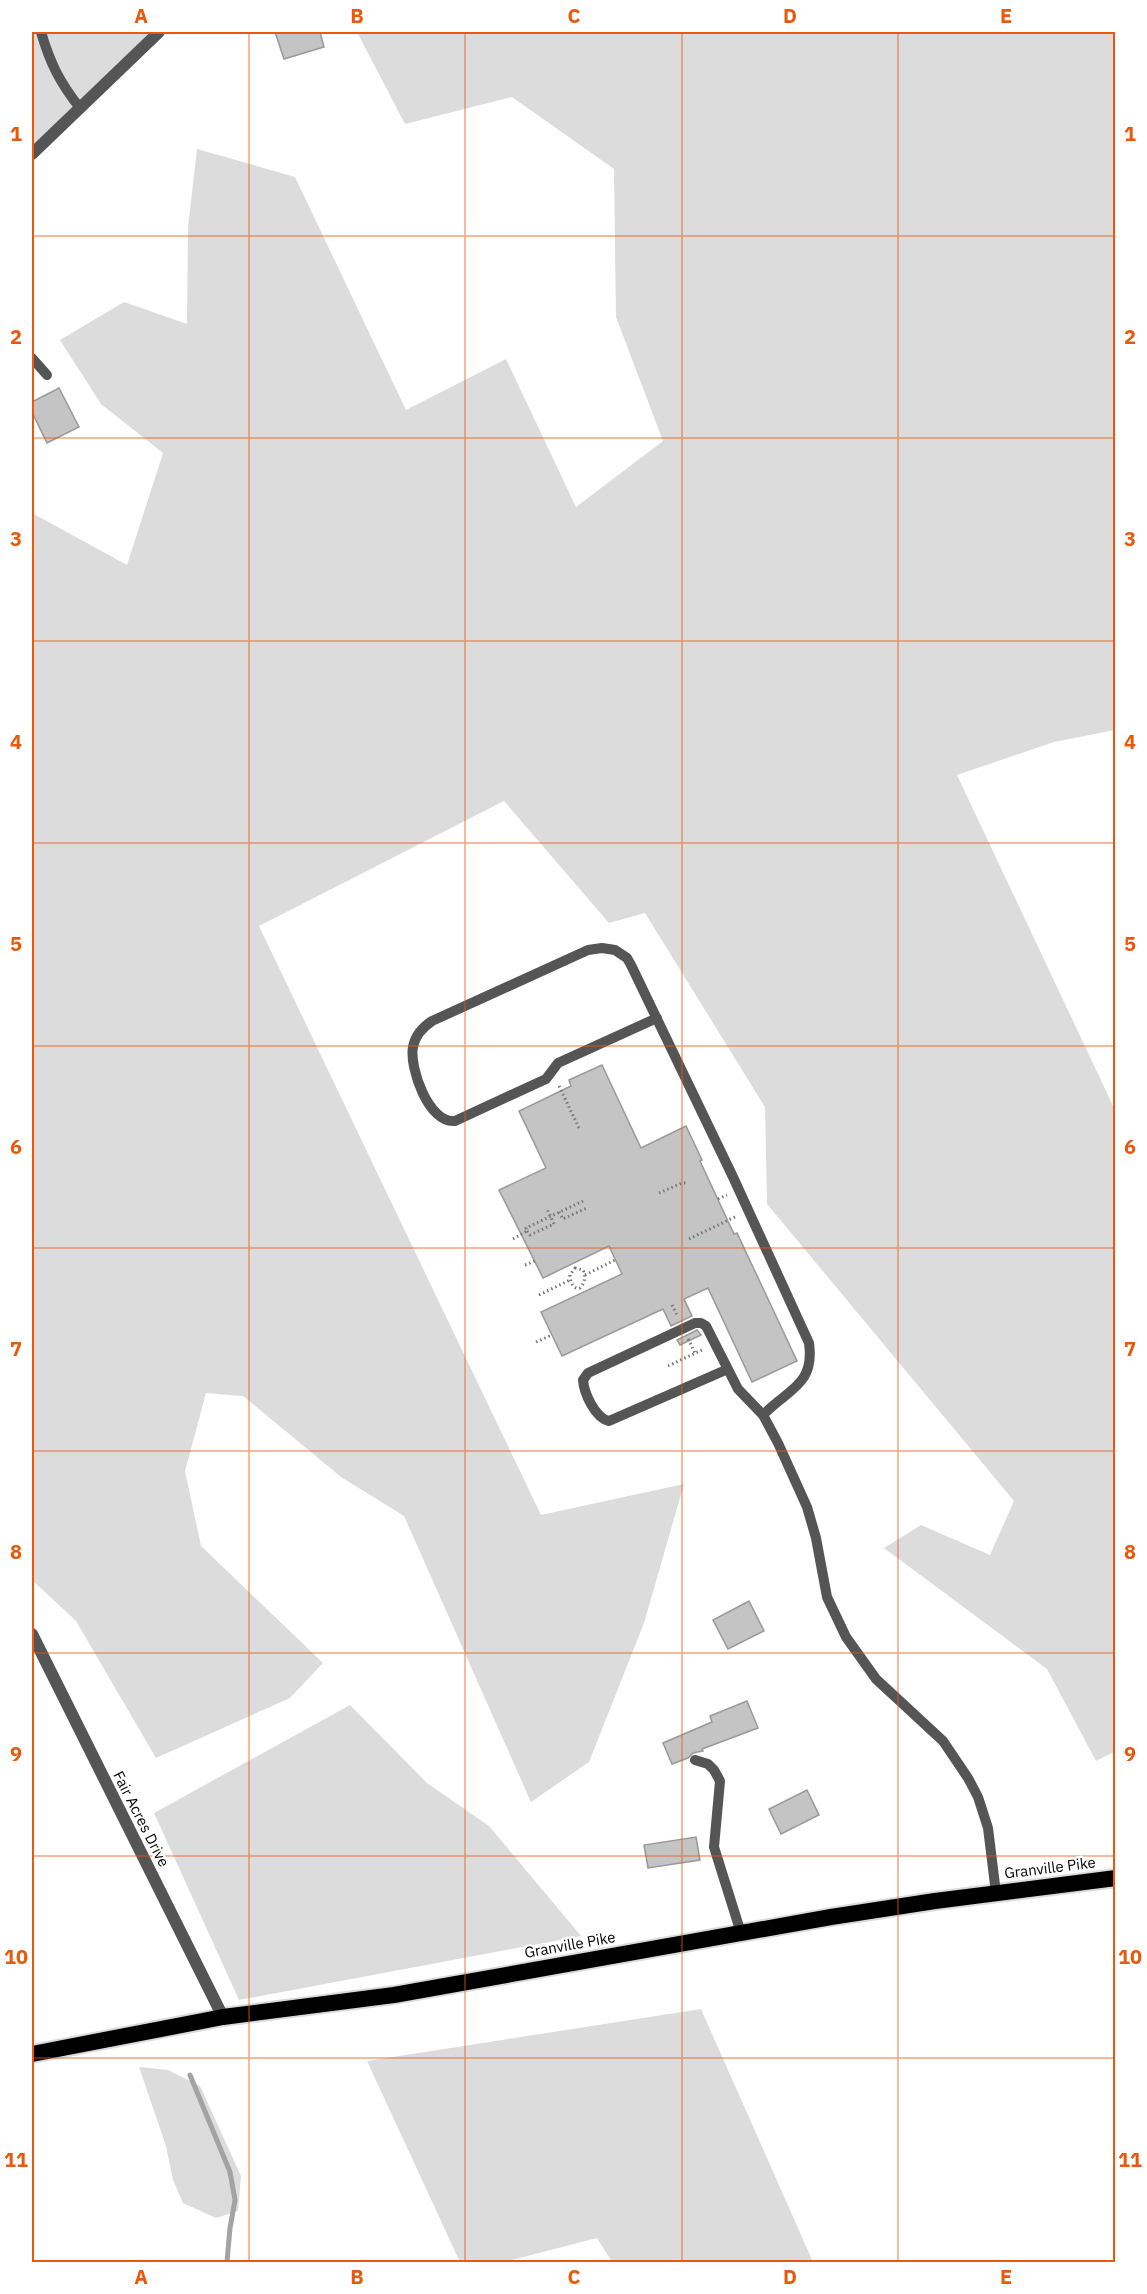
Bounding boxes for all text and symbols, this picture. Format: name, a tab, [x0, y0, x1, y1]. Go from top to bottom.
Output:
text: A	[134, 2, 148, 29]
text: B	[350, 2, 364, 29]
text: C	[567, 2, 581, 29]
text: D	[783, 2, 797, 29]
text: E	[1000, 2, 1012, 29]
text: 1	[10, 120, 22, 147]
text: 1	[1124, 120, 1136, 147]
text: 2	[10, 323, 22, 350]
text: 2	[1124, 323, 1136, 350]
text: 3	[10, 525, 22, 552]
text: 3	[1124, 525, 1136, 552]
text: 4	[10, 728, 22, 755]
text: 4	[1124, 728, 1136, 755]
text: 5	[10, 930, 22, 957]
text: 5	[1124, 930, 1136, 957]
text: 6	[10, 1133, 22, 1160]
text: 6	[1124, 1133, 1136, 1160]
text: 7	[10, 1335, 22, 1362]
text: 7	[1124, 1335, 1136, 1362]
text: 8	[10, 1538, 22, 1565]
text: 8	[1124, 1538, 1136, 1565]
text: 9	[10, 1740, 22, 1767]
text: 9	[1124, 1740, 1136, 1767]
street label: Fair Acres Drive	[109, 1768, 174, 1870]
street label: Granville Pike	[1003, 1852, 1097, 1883]
street label: Granville Pike	[523, 1927, 617, 1962]
text: 10	[4, 1943, 28, 1970]
text: 10	[1118, 1943, 1142, 1970]
text: 11	[4, 2146, 28, 2173]
text: 11	[1118, 2146, 1142, 2173]
text: A	[134, 2263, 148, 2290]
text: B	[350, 2263, 364, 2290]
text: C	[567, 2263, 581, 2290]
text: D	[783, 2263, 797, 2290]
text: E	[1000, 2263, 1012, 2290]

